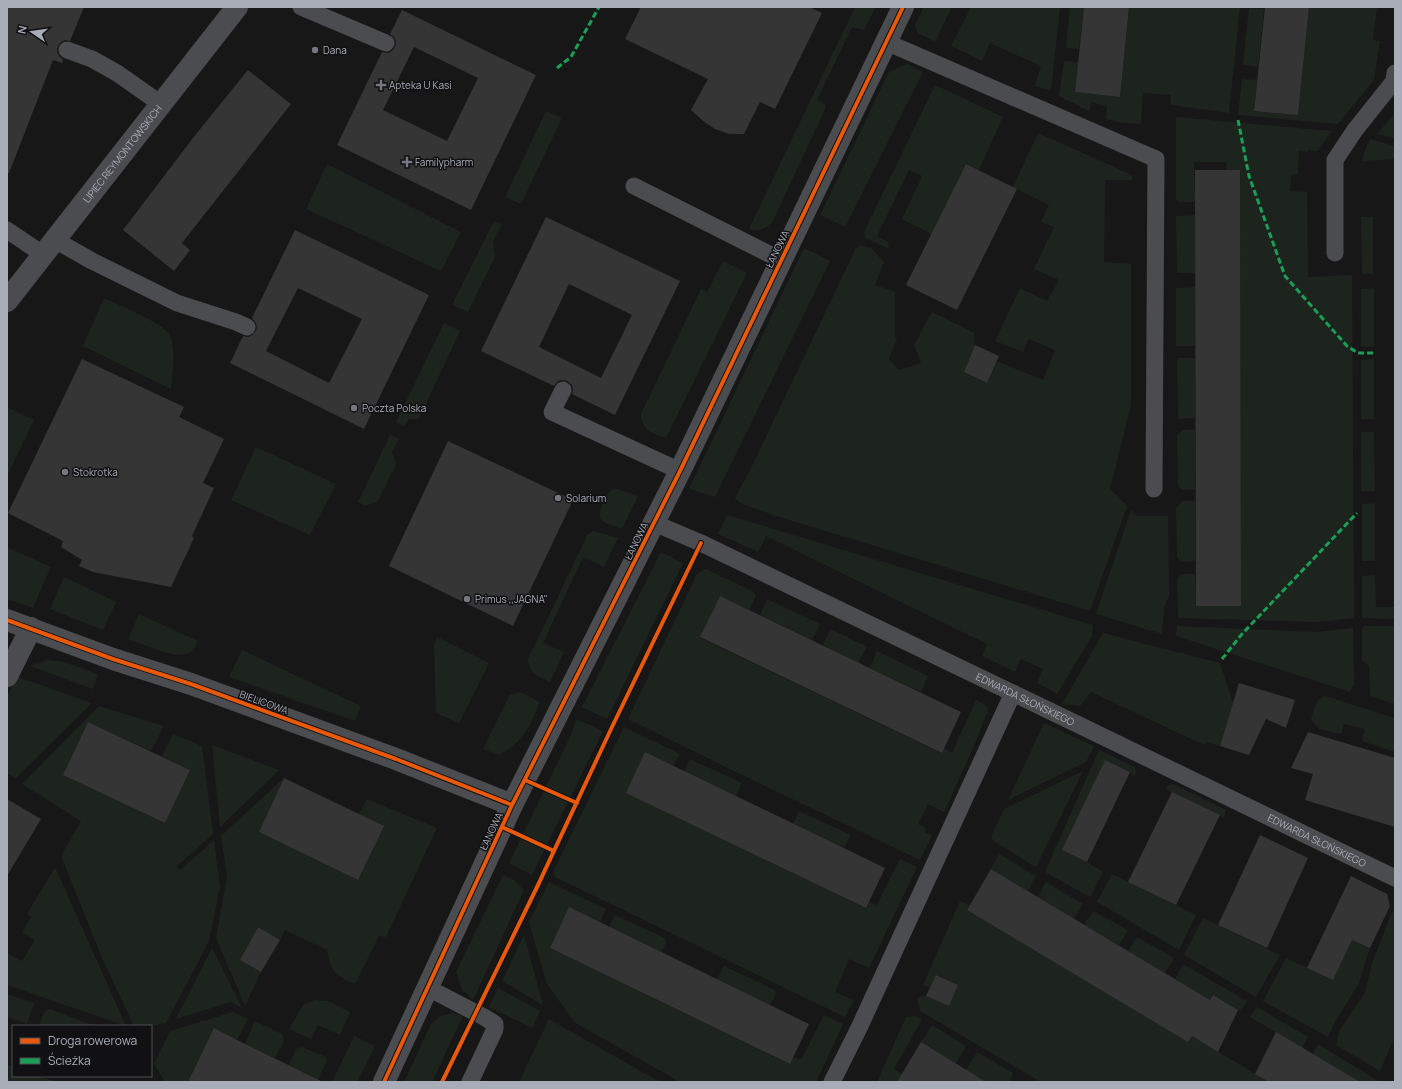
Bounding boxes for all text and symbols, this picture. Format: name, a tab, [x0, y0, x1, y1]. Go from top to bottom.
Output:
north arrow	[12, 12, 52, 52]
text: N	[14, 24, 30, 35]
place label: Dana	[323, 43, 347, 57]
marker: Dana	[310, 45, 320, 55]
place label: Apteka U Kasi	[389, 78, 452, 92]
marker: Apteka U Kasi	[376, 80, 386, 90]
street label: LIPIEC REYMONTOWSKICH	[79, 102, 165, 206]
place label: Familypharm	[415, 155, 473, 169]
marker: Familypharm	[402, 157, 412, 167]
street label: ŁANOWA	[762, 227, 792, 270]
place label: Poczta Polska	[362, 401, 426, 415]
marker: Poczta Polska	[349, 403, 359, 413]
place label: Stokrotka	[73, 465, 118, 479]
marker: Stokrotka	[60, 467, 70, 477]
place label: Solarium	[566, 491, 606, 505]
marker: Solarium	[553, 493, 563, 503]
street label: ŁANOWA	[621, 519, 651, 562]
place label: Primus ,,JAGNA"	[475, 592, 548, 606]
marker: Primus ,,JAGNA"	[462, 594, 472, 604]
street label: EDWARDA SŁOŃSKIEGO	[974, 669, 1077, 729]
street label: BIELICOWA	[238, 687, 291, 717]
street label: ŁANOWA	[476, 809, 506, 852]
street label: EDWARDA SŁOŃSKIEGO	[1265, 810, 1369, 870]
legend	[12, 1025, 152, 1077]
text: Droga rowerowa	[48, 1032, 137, 1049]
text: Ścieżka	[48, 1052, 91, 1069]

